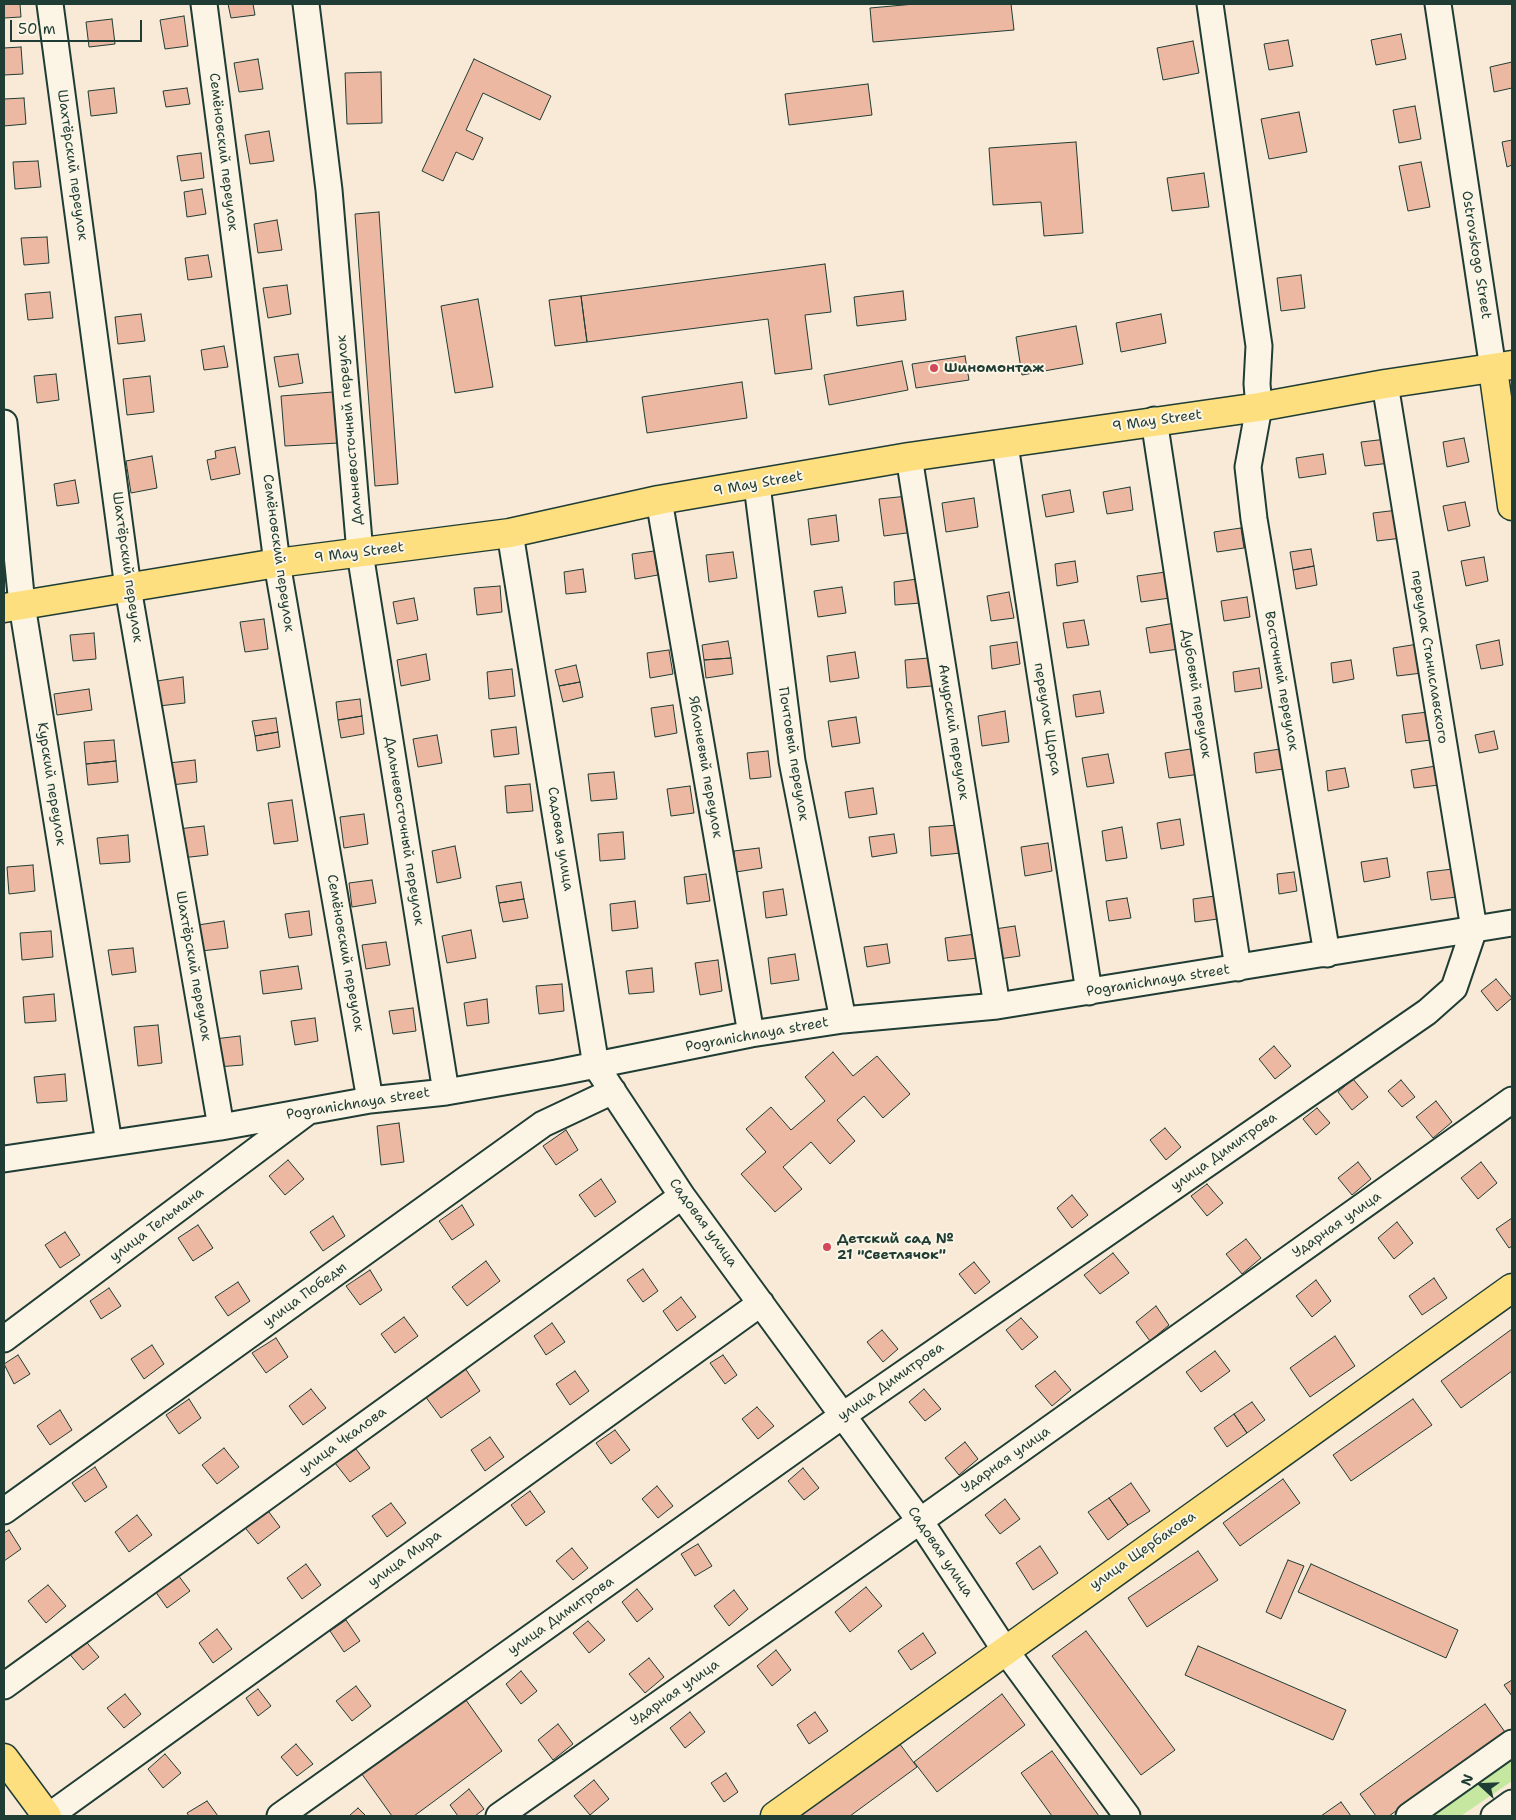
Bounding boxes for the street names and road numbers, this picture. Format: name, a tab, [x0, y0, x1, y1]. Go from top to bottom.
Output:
street label: Семёновский переулок	[205, 72, 241, 232]
street label: Шахтёрский переулок	[53, 89, 91, 241]
street label: Ostrovskogo Street	[1458, 190, 1494, 320]
street label: Дальневосточный переулок	[333, 334, 367, 526]
street label: 9 May Street	[1111, 406, 1203, 436]
street label: 9 May Street	[712, 468, 804, 500]
street label: Семёновский переулок	[259, 473, 297, 633]
street label: Шахтёрский переулок	[108, 491, 146, 643]
street label: 9 May Street	[313, 539, 405, 567]
street label: переулок Станиславского	[1407, 569, 1451, 745]
street label: Восточный переулок	[1260, 610, 1302, 752]
street label: Дубовый переулок	[1178, 628, 1214, 760]
street label: переулок Щорса	[1030, 662, 1064, 776]
street label: Амурский переулок	[934, 663, 972, 801]
street label: Почтовый переулок	[774, 686, 812, 822]
street label: Яблоневый переулок	[684, 695, 726, 839]
street label: Курский переулок	[33, 721, 69, 847]
street label: Дальневосточный переулок	[381, 735, 427, 927]
street label: Садовая улица	[543, 786, 577, 892]
street label: Семёновский переулок	[323, 873, 367, 1033]
street label: Шахтёрский переулок	[172, 890, 214, 1042]
street label: Pogranichnaya street	[1085, 961, 1231, 1001]
street label: Pogranichnaya street	[684, 1014, 830, 1056]
street label: Pogranichnaya street	[285, 1084, 431, 1124]
street label: улица Димитрова	[1168, 1109, 1280, 1195]
street label: Садовая улица	[665, 1176, 741, 1270]
street label: улица Тельмана	[107, 1184, 207, 1266]
street label: Ударная улица	[1289, 1188, 1385, 1262]
street label: улица Победы	[260, 1259, 350, 1331]
street label: улица Димитрова	[835, 1339, 947, 1425]
street label: улица Чкалова	[296, 1404, 390, 1478]
street label: Ударная улица	[958, 1423, 1054, 1497]
street label: Садовая улица	[904, 1504, 976, 1600]
street label: улица Щербакова	[1087, 1508, 1199, 1594]
street label: улица Мира	[365, 1527, 445, 1591]
street label: улица Димитрова	[505, 1573, 617, 1659]
street label: Ударная улица	[627, 1656, 723, 1730]

